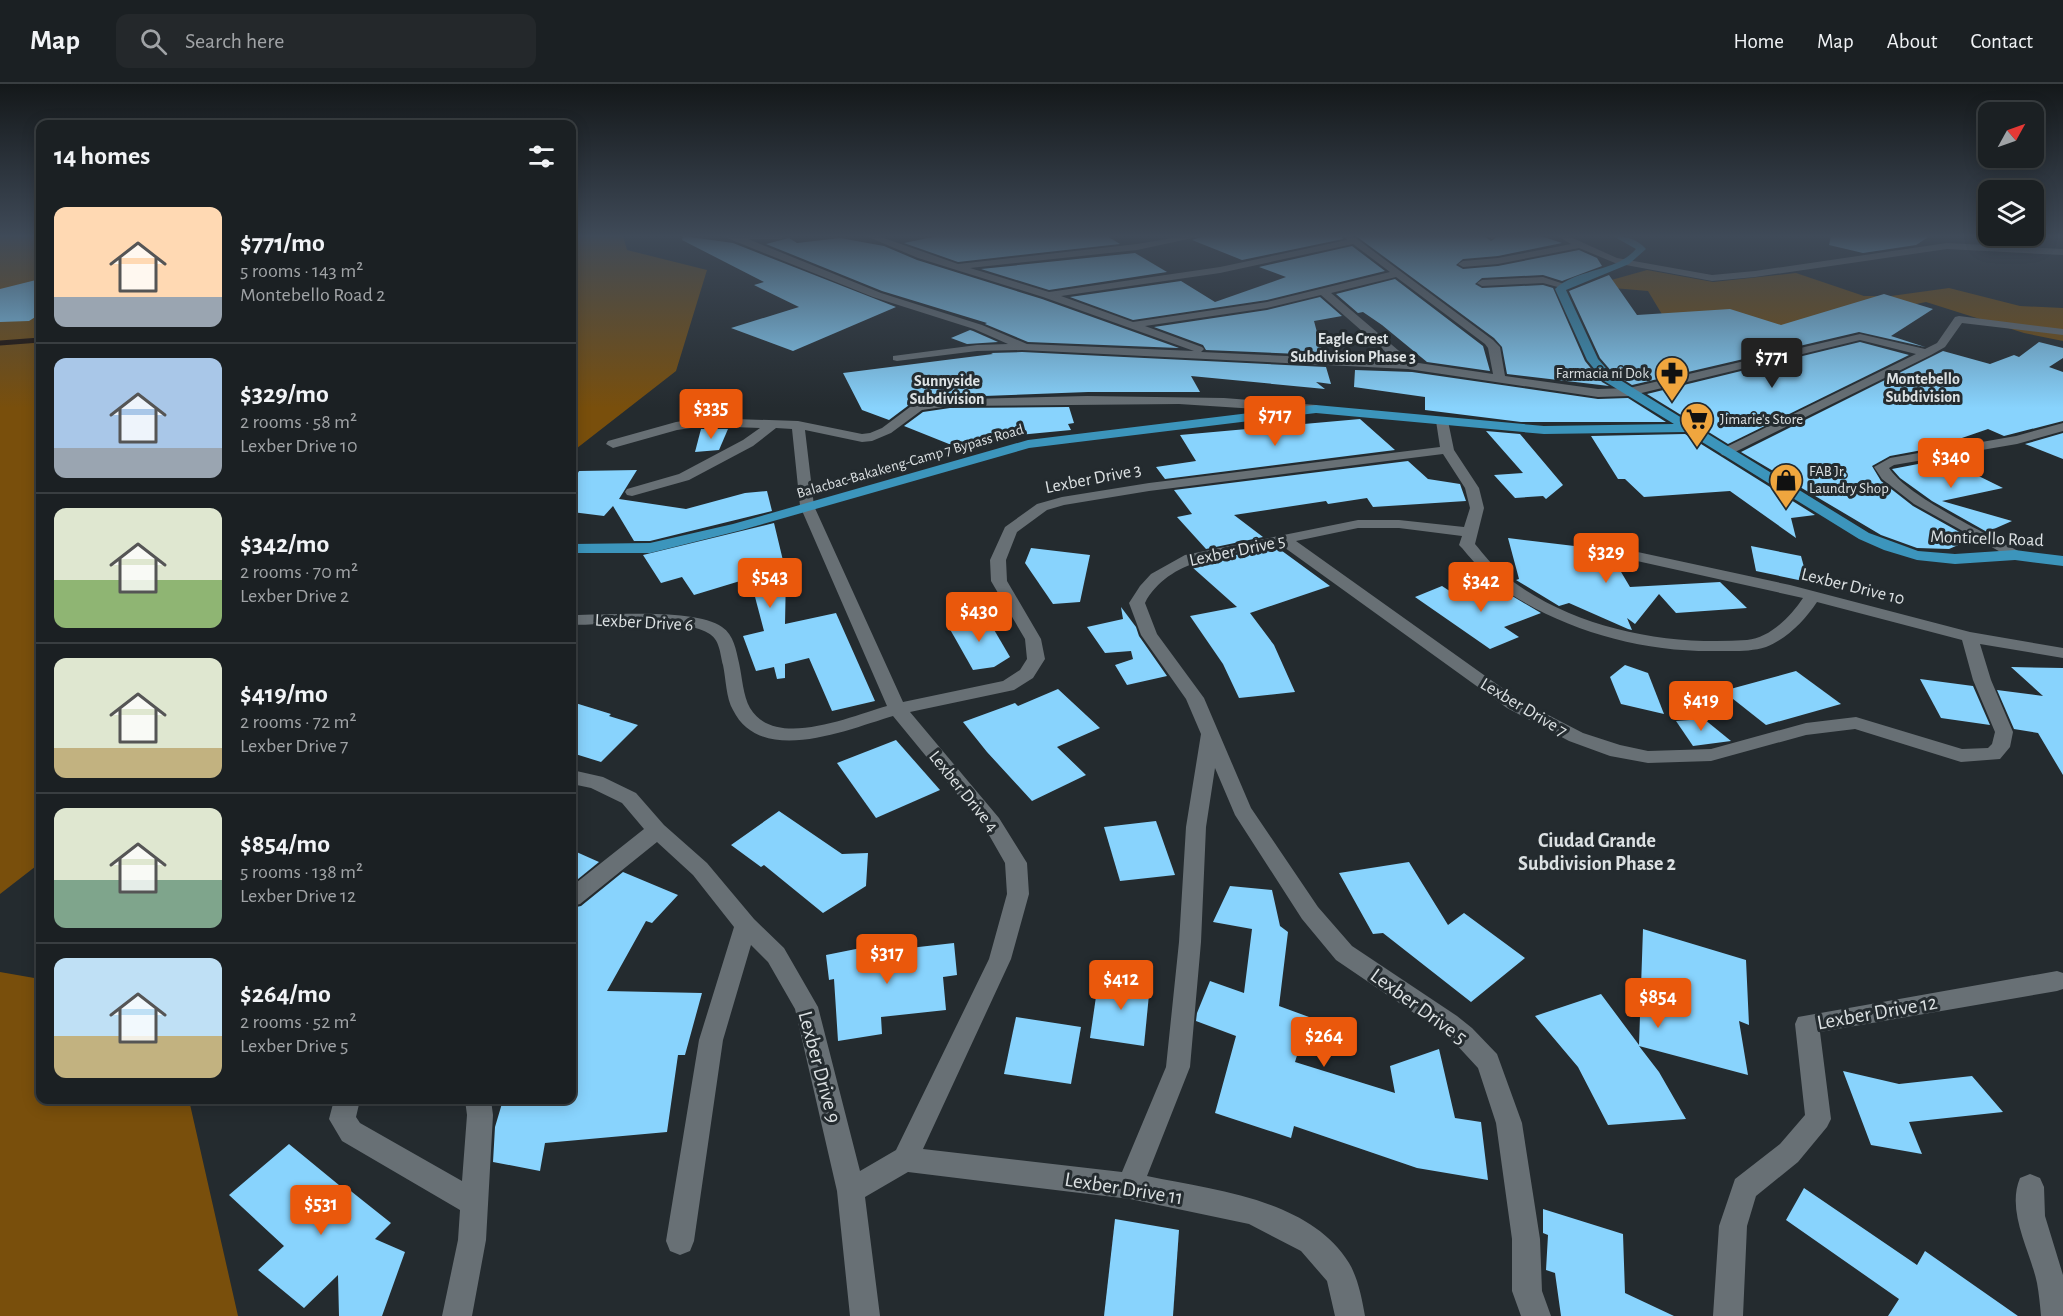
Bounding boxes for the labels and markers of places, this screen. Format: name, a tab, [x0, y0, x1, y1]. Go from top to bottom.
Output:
pin: $771	[1736, 338, 1808, 389]
pharmacy icon: Farmacia ni Dok	[1654, 355, 1690, 402]
place label: Farmacia ni Dok	[1556, 366, 1649, 381]
pin: $335	[675, 389, 747, 440]
pin: $717	[1239, 396, 1311, 447]
supermarket icon: Jimarie's Store	[1679, 401, 1715, 448]
place label: Jimarie's Store	[1720, 412, 1803, 427]
pin: $340	[1915, 438, 1987, 489]
shop icon: FAB Jr. Laundry Shop	[1768, 462, 1804, 509]
place label: FAB Jr. Laundry Shop	[1809, 464, 1889, 496]
pin: $329	[1570, 533, 1642, 584]
pin: $543	[734, 558, 806, 609]
pin: $342	[1445, 562, 1517, 613]
pin: $430	[943, 592, 1015, 643]
pin: $419	[1665, 681, 1737, 732]
pin: $317	[851, 934, 923, 985]
pin: $412	[1085, 960, 1157, 1011]
pin: $854	[1622, 978, 1694, 1029]
pin: $264	[1288, 1017, 1360, 1068]
pin: $531	[285, 1185, 357, 1236]

